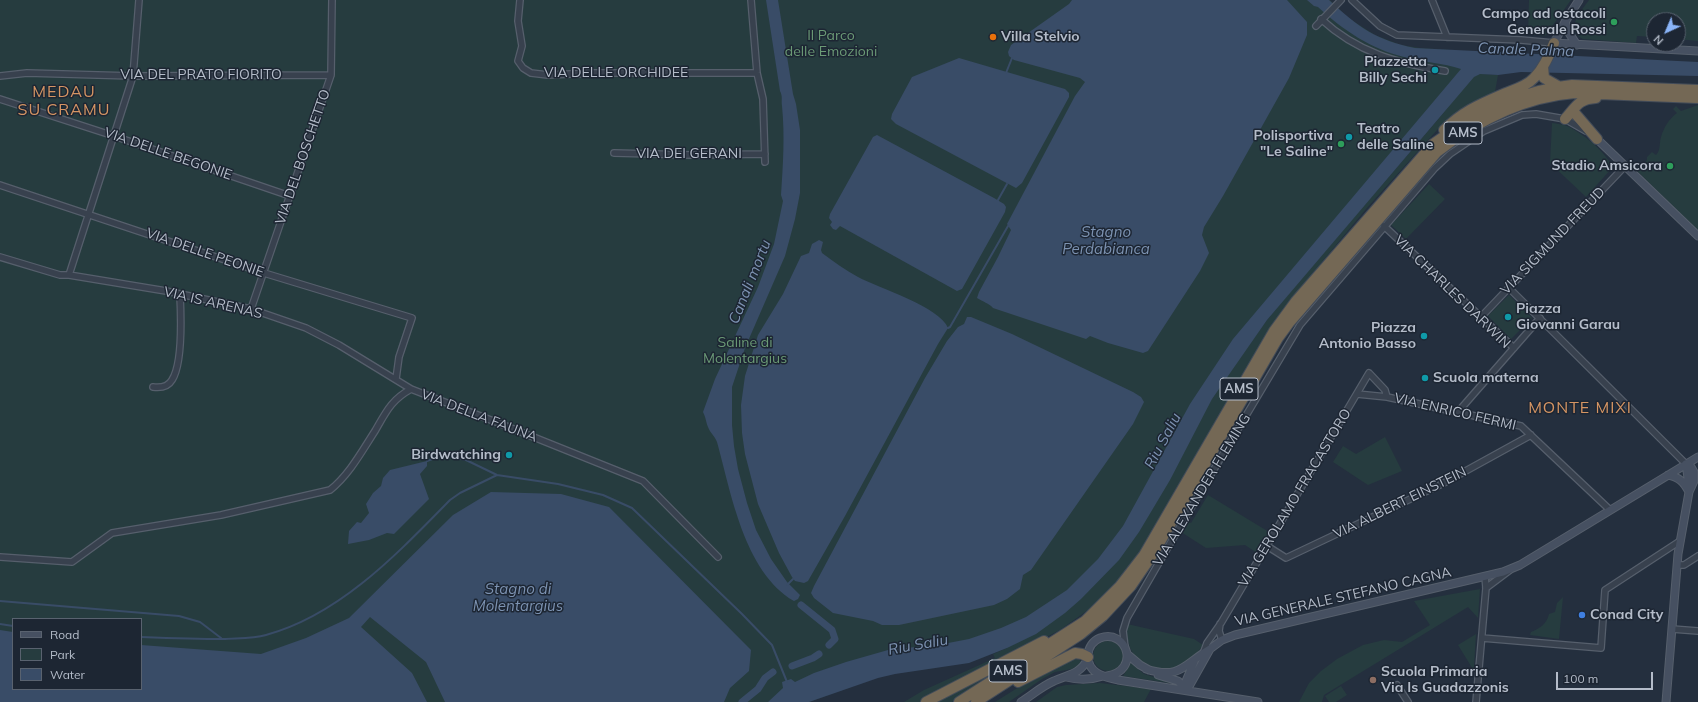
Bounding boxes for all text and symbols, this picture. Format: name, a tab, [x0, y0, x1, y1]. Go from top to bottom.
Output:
place label: Campo ad ostacoli Generale Rossi	[1482, 6, 1606, 38]
north arrow	[1646, 12, 1686, 52]
marker: Campo ad ostacoli Generale Rossi	[1609, 17, 1619, 27]
park label: Il Parco delle Emozioni	[785, 28, 877, 60]
place label: Villa Stelvio	[1001, 29, 1080, 45]
marker: Villa Stelvio	[988, 32, 998, 42]
text: N	[1651, 32, 1666, 48]
water label: Canale Palma	[1477, 39, 1575, 61]
place label: Piazzetta Billy Sechi	[1359, 54, 1427, 86]
street label: VIA DELLE ORCHIDEE	[544, 65, 688, 81]
marker: Piazzetta Billy Sechi	[1430, 65, 1440, 75]
street label: VIA DEL PRATO FIORITO	[120, 67, 282, 83]
district label: MEDAU SU CRAMU	[18, 82, 110, 120]
street label: VIA DEL BOSCHETTO	[272, 87, 334, 227]
place label: Teatro delle Saline	[1357, 121, 1433, 154]
road number: AMS	[1444, 122, 1482, 144]
street label: VIA DELLE BEGONIE	[102, 124, 234, 184]
place label: Polisportiva "Le Saline"	[1253, 128, 1333, 160]
marker: Teatro delle Saline	[1344, 132, 1354, 142]
marker: Polisportiva "Le Saline"	[1336, 139, 1346, 149]
street label: VIA DEI GERANI	[636, 146, 742, 162]
place label: Stadio Amsicora	[1552, 158, 1662, 174]
marker: Stadio Amsicora	[1665, 161, 1675, 171]
street label: VIA SIGMUND FREUD	[1497, 184, 1609, 298]
water label: Stagno Perdabianca	[1062, 223, 1150, 258]
street label: VIA DELLE PEONIE	[144, 225, 266, 281]
street label: VIA CHARLES DARWIN	[1390, 232, 1514, 352]
water label: Canali mortu	[725, 237, 775, 327]
street label: VIA IS ARENAS	[162, 283, 264, 323]
place label: Piazza Giovanni Garau	[1516, 301, 1620, 334]
marker: Piazza Giovanni Garau	[1503, 312, 1513, 322]
place label: Piazza Antonio Basso	[1319, 320, 1416, 352]
marker: Piazza Antonio Basso	[1419, 331, 1429, 341]
park label: Saline di Molentargius	[703, 335, 787, 368]
place label: Scuola materna	[1433, 370, 1539, 386]
marker: Scuola materna	[1420, 373, 1430, 383]
road number: AMS	[1220, 378, 1258, 400]
street label: VIA DELLA FAUNA	[418, 386, 540, 446]
street label: VIA ENRICO FERMI	[1392, 390, 1518, 434]
district label: MONTE MIXI	[1528, 398, 1632, 418]
street label: VIA GEROLAMO FRACASTORO	[1235, 406, 1355, 590]
water label: Riu Saliu	[1141, 410, 1185, 472]
street label: VIA ALEXANDER FLEMING	[1150, 411, 1254, 569]
place label: Birdwatching	[411, 447, 501, 463]
marker: Birdwatching	[504, 450, 514, 460]
street label: VIA ALBERT EINSTEIN	[1331, 463, 1469, 543]
street label: VIA GENERALE STEFANO CAGNA	[1233, 564, 1453, 630]
water label: Stagno di Molentargius	[473, 580, 563, 615]
place label: Conad City	[1590, 607, 1663, 623]
marker: Conad City	[1577, 610, 1587, 620]
legend	[12, 618, 142, 690]
text: Road	[50, 627, 79, 642]
water label: Riu Saliu	[887, 631, 949, 659]
text: Park	[50, 647, 75, 662]
road number: AMS	[989, 660, 1027, 682]
place label: Scuola Primaria Via Is Guadazzonis	[1381, 664, 1509, 696]
scale bar	[1558, 664, 1655, 690]
text: Water	[50, 667, 85, 682]
text: 100 m	[1563, 671, 1598, 686]
marker: Scuola Primaria Via Is Guadazzonis	[1368, 675, 1378, 685]

